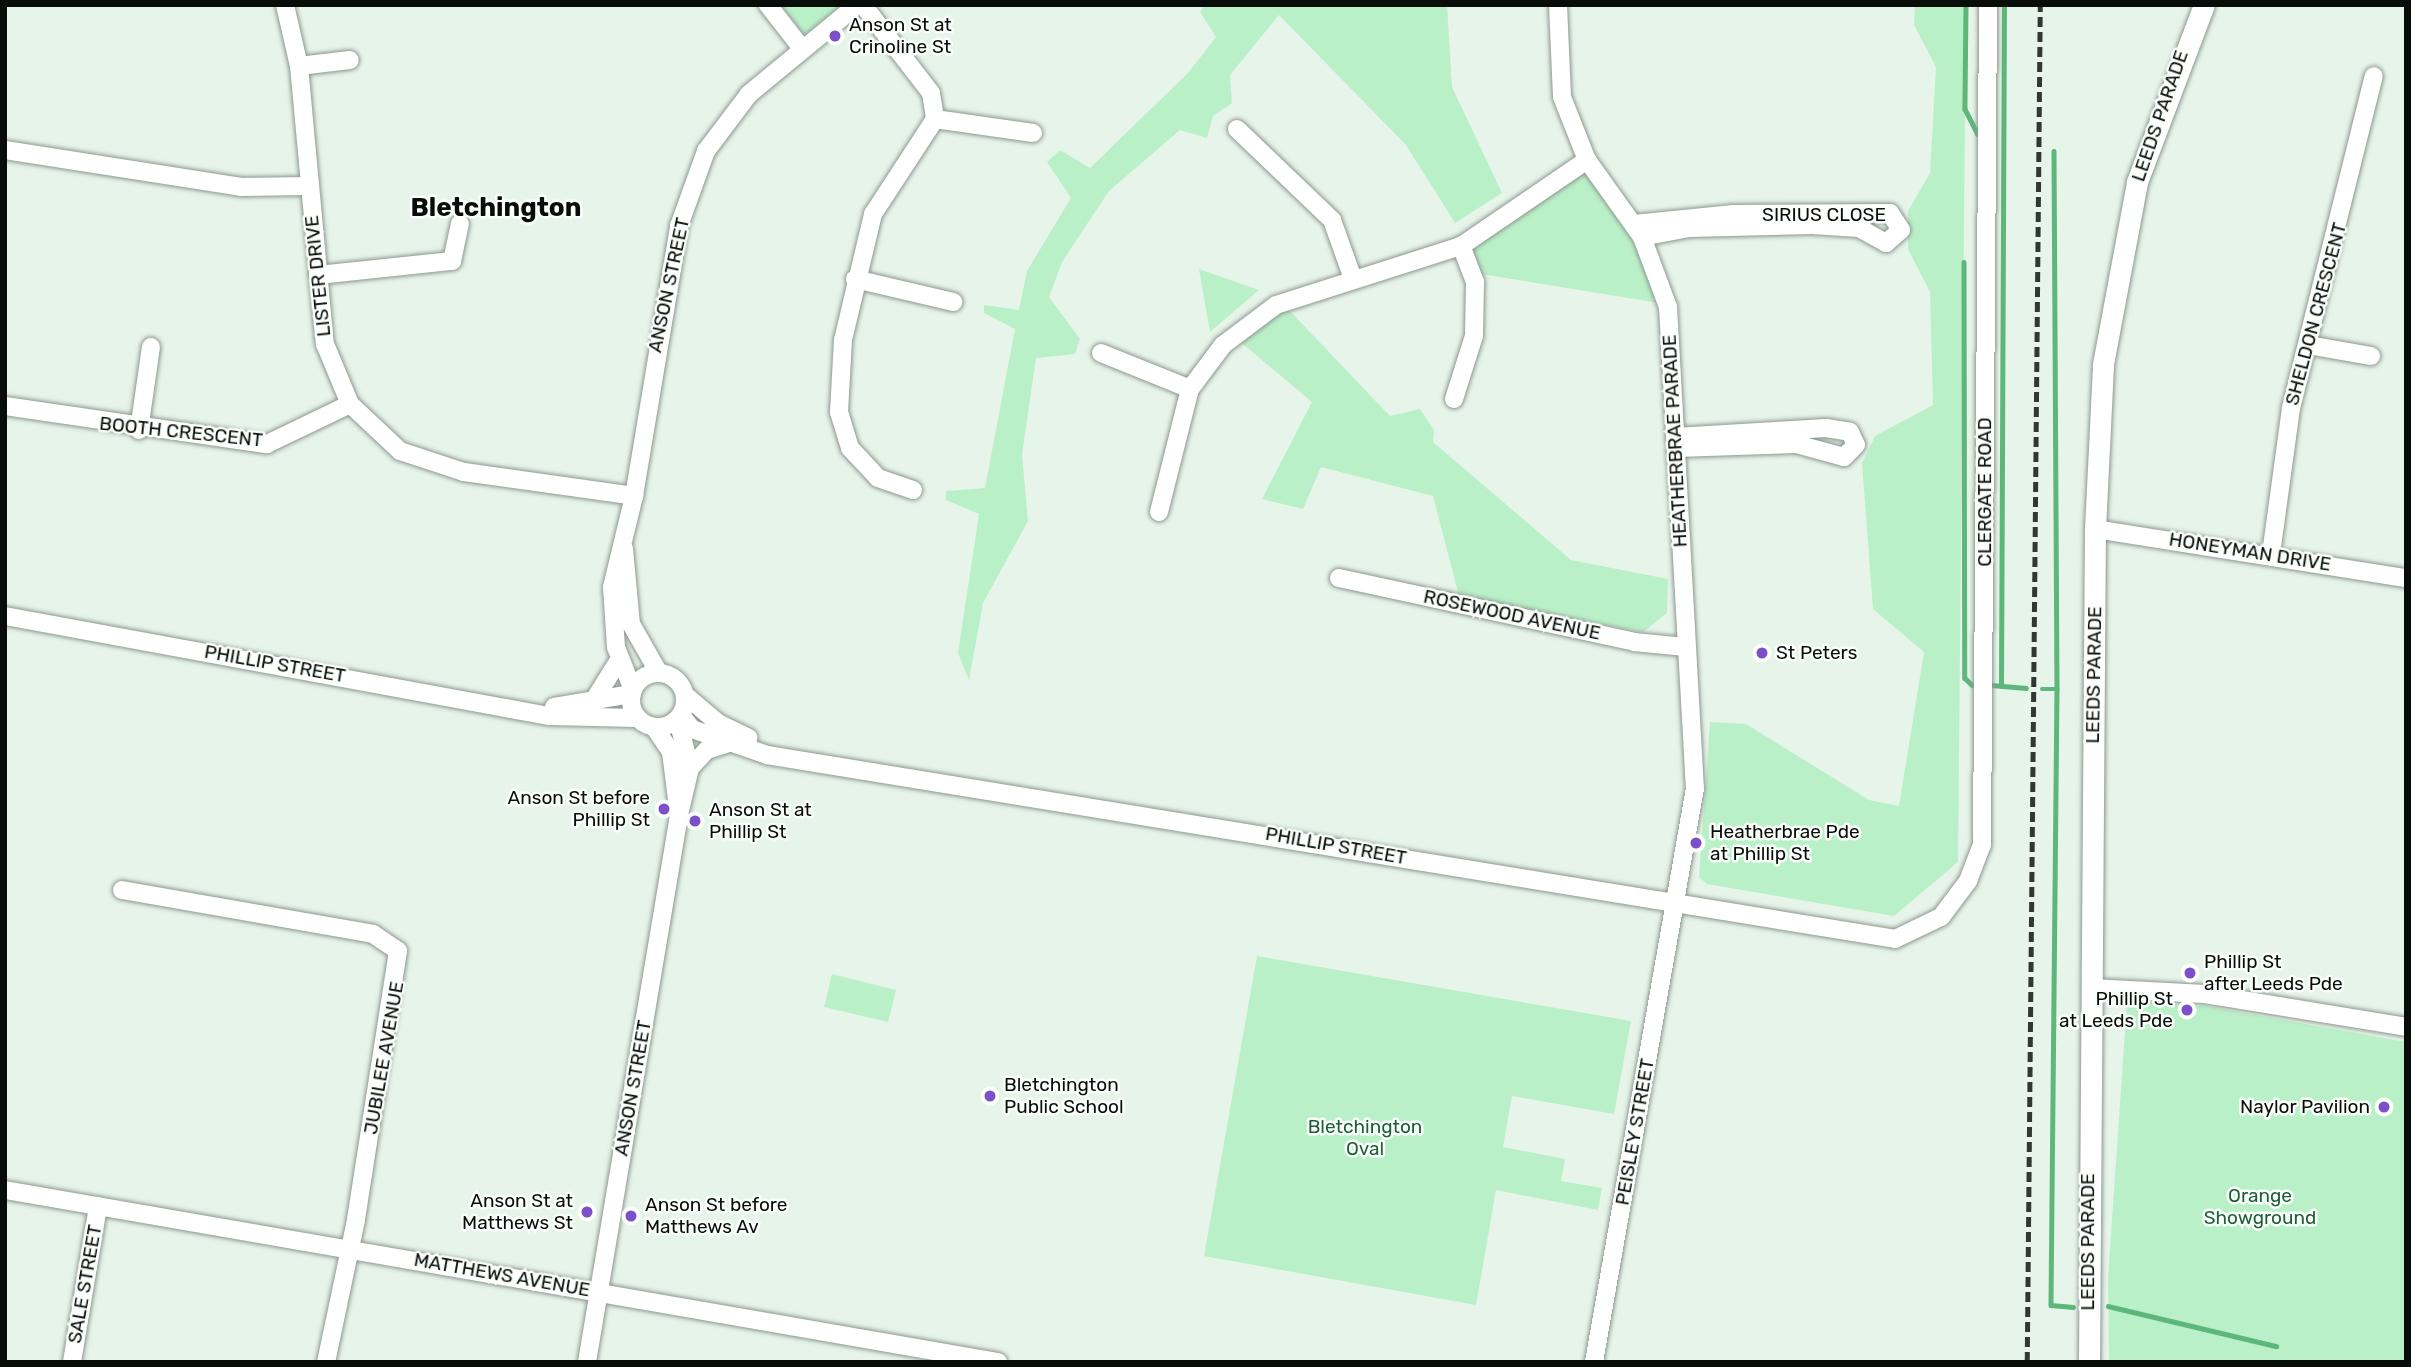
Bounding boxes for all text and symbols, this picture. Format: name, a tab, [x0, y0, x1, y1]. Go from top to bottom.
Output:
place label: Anson St at Crinoline St	[849, 14, 952, 58]
marker: Anson St at Crinoline St	[827, 28, 843, 44]
street label: LEEDS PARADE	[2127, 47, 2193, 185]
district label: Bletchington	[411, 192, 581, 224]
street label: SIRIUS CLOSE	[1762, 204, 1886, 226]
street label: LISTER DRIVE	[300, 214, 336, 338]
street label: ANSON STREET	[644, 215, 694, 355]
street label: SHELDON CRESCENT	[2281, 220, 2351, 408]
street label: HEATHERBRAE PARADE	[1658, 334, 1692, 548]
street label: BOOTH CRESCENT	[98, 412, 264, 452]
street label: CLERGATE ROAD	[1974, 417, 1996, 567]
street label: HONEYMAN DRIVE	[2167, 528, 2333, 576]
street label: ROSEWOOD AVENUE	[1421, 585, 1603, 645]
street label: LEEDS PARADE	[2081, 606, 2107, 744]
street label: PHILLIP STREET	[202, 640, 348, 688]
place label: St Peters	[1776, 642, 1858, 664]
marker: St Peters	[1754, 645, 1770, 661]
place label: Anson St before Phillip St	[508, 787, 650, 831]
place label: Anson St at Phillip St	[709, 799, 812, 843]
marker: Anson St before Phillip St	[656, 801, 672, 817]
marker: Anson St at Phillip St	[687, 813, 703, 829]
place label: Heatherbrae Pde at Phillip St	[1710, 821, 1860, 865]
street label: PHILLIP STREET	[1263, 822, 1409, 870]
marker: Heatherbrae Pde at Phillip St	[1688, 835, 1704, 851]
place label: Phillip St after Leeds Pde	[2204, 951, 2343, 995]
marker: Phillip St after Leeds Pde	[2182, 965, 2198, 981]
street label: JUBILEE AVENUE	[359, 979, 409, 1137]
place label: Phillip St at Leeds Pde	[2059, 988, 2173, 1032]
marker: Phillip St at Leeds Pde	[2179, 1002, 2195, 1018]
street label: ANSON STREET	[610, 1018, 656, 1158]
street label: PEISLEY STREET	[1611, 1057, 1659, 1207]
place label: Bletchington Public School	[1004, 1074, 1124, 1118]
marker: Bletchington Public School	[982, 1088, 998, 1104]
place label: Naylor Pavilion	[2240, 1096, 2370, 1118]
marker: Naylor Pavilion	[2376, 1099, 2392, 1115]
park label: Bletchington Oval	[1308, 1116, 1422, 1160]
street label: LEEDS PARADE	[2077, 1173, 2099, 1311]
park label: Orange Showground	[2204, 1185, 2316, 1229]
place label: Anson St at Matthews St	[462, 1190, 573, 1234]
place label: Anson St before Matthews Av	[645, 1194, 787, 1238]
marker: Anson St at Matthews St	[579, 1204, 595, 1220]
marker: Anson St before Matthews Av	[623, 1208, 639, 1224]
street label: SALE STREET	[63, 1223, 107, 1345]
street label: MATTHEWS AVENUE	[412, 1248, 592, 1302]

